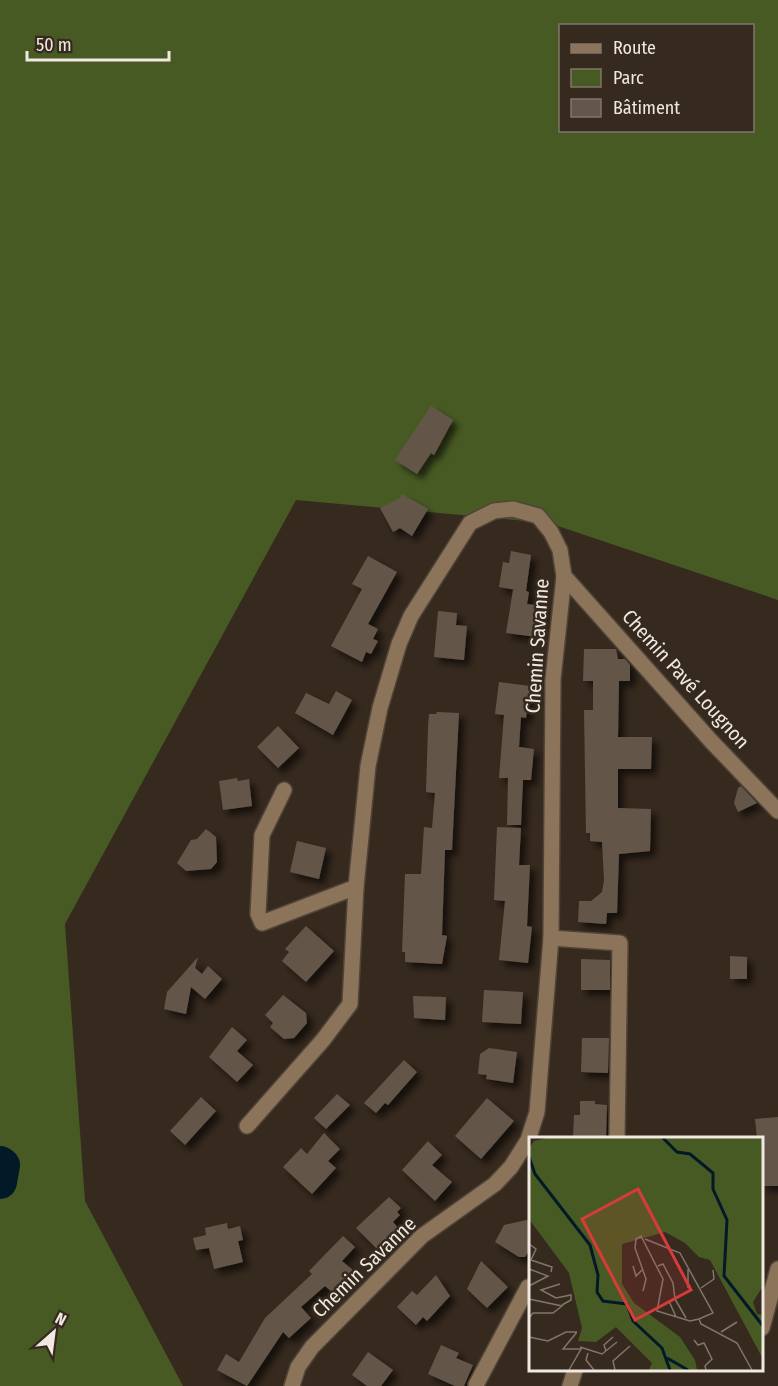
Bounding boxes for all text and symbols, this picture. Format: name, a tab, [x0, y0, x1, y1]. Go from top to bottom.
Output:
scale bar	[27, 24, 170, 62]
legend	[559, 24, 754, 132]
text: 50 m	[36, 34, 72, 56]
text: Route	[613, 37, 656, 59]
text: Parc	[613, 67, 644, 89]
text: Bâtiment	[613, 97, 680, 119]
street label: Chemin Savanne	[520, 578, 554, 714]
street label: Chemin Pavé Lougnon	[617, 605, 755, 753]
inset map	[529, 1137, 763, 1371]
street label: Chemin Savanne	[307, 1212, 421, 1322]
north arrow	[24, 1302, 84, 1362]
text: N	[52, 1309, 70, 1330]

